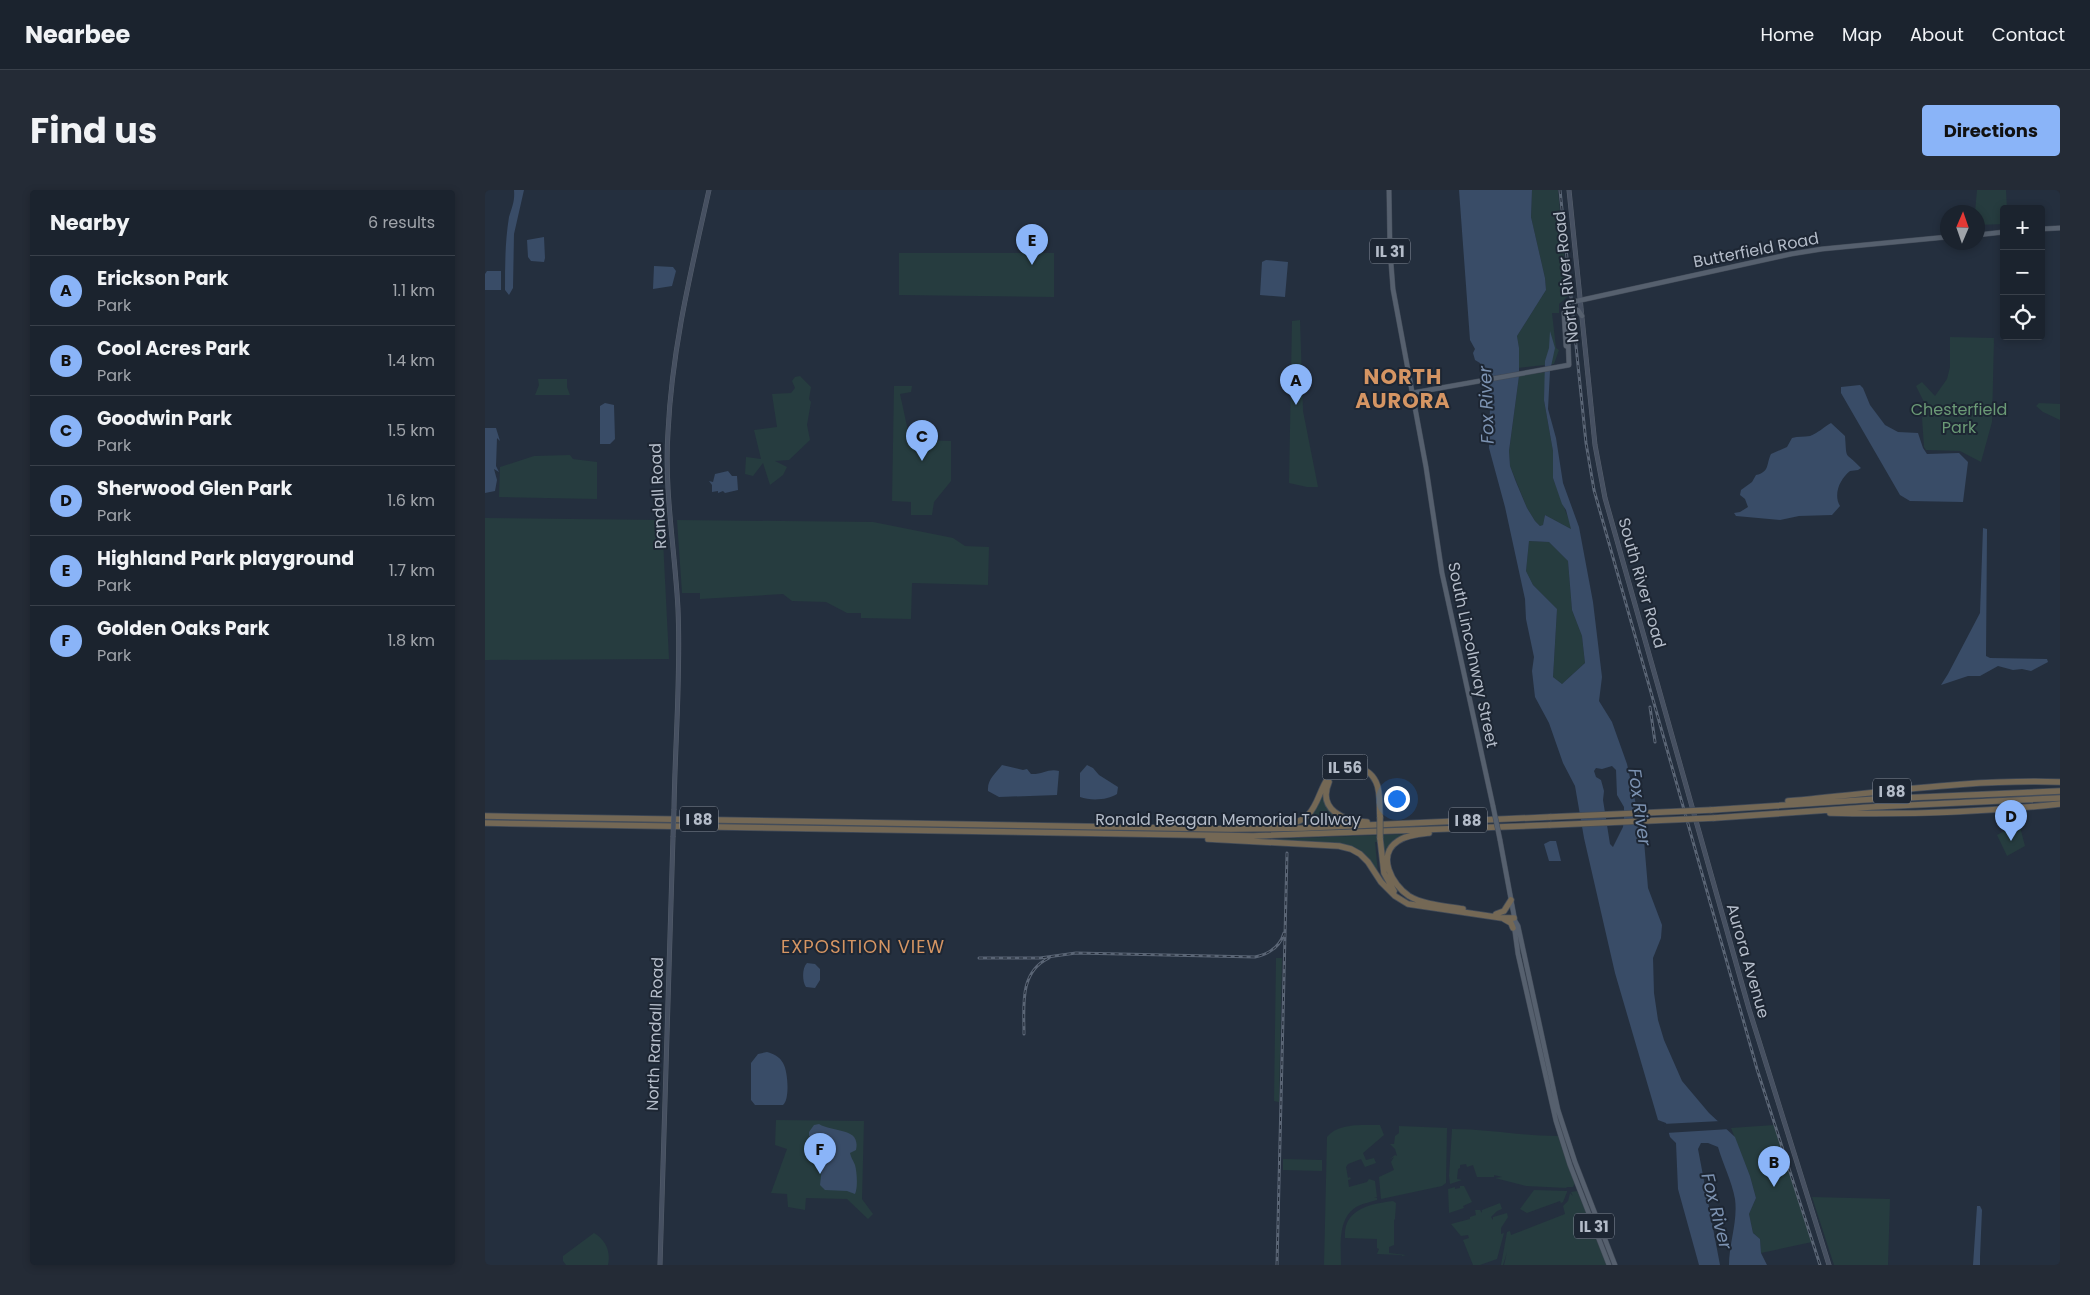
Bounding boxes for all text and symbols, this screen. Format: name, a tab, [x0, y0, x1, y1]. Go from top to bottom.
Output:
text: Nearbee	[25, 18, 130, 51]
text: Home	[1760, 22, 1814, 47]
text: Map	[1842, 22, 1882, 47]
text: About	[1910, 22, 1964, 47]
text: Contact	[1992, 22, 2065, 47]
button: Directions	[1922, 105, 2060, 156]
text: Find us	[30, 106, 157, 155]
north arrow	[1940, 205, 1985, 250]
map controls	[2000, 205, 2045, 340]
button: +	[2000, 205, 2045, 250]
text: Nearby	[50, 208, 130, 237]
street label: North River Road	[1548, 210, 1584, 344]
text: 6 results	[368, 211, 435, 234]
pin: E	[1016, 224, 1048, 265]
street label: Butterfield Road	[1691, 227, 1821, 273]
road number: IL 31	[1370, 238, 1410, 264]
button: −	[2000, 250, 2045, 295]
text: Erickson Park	[97, 265, 228, 292]
text: A	[60, 279, 72, 302]
text: 1.1 km	[392, 279, 435, 302]
text: Park	[97, 294, 131, 317]
button: locate	[2000, 295, 2045, 340]
text: Cool Acres Park	[97, 335, 250, 362]
text: B	[61, 349, 71, 372]
text: 1.4 km	[387, 349, 435, 372]
district label: NORTH AURORA	[1355, 362, 1451, 415]
text: Park	[97, 364, 131, 387]
pin: A	[1280, 364, 1312, 405]
water label: Fox River	[1472, 364, 1500, 444]
park label: Chesterfield Park	[1911, 398, 2007, 439]
text: Goodwin Park	[97, 405, 232, 432]
text: C	[60, 419, 72, 442]
text: 1.5 km	[387, 419, 435, 442]
pin: C	[906, 420, 938, 461]
text: Park	[97, 434, 131, 457]
street label: Randall Road	[644, 442, 672, 550]
text: Sherwood Glen Park	[97, 475, 292, 502]
text: D	[60, 489, 72, 512]
text: 1.6 km	[387, 489, 435, 512]
text: Park	[97, 504, 131, 527]
street label: South River Road	[1612, 515, 1672, 651]
text: Highland Park playground	[97, 545, 354, 572]
text: E	[62, 559, 70, 582]
text: 1.7 km	[389, 559, 435, 582]
street label: South Lincolnway Street	[1442, 560, 1504, 750]
text: Park	[97, 574, 131, 597]
text: Golden Oaks Park	[97, 615, 269, 642]
text: F	[62, 629, 70, 652]
text: 1.8 km	[387, 629, 435, 652]
text: Park	[97, 644, 131, 667]
road number: IL 56	[1323, 754, 1367, 780]
water label: Fox River	[1622, 767, 1658, 849]
road number: I 88	[1873, 778, 1911, 804]
your location	[1384, 786, 1410, 812]
pin: D	[1995, 800, 2027, 841]
road number: I 88	[680, 806, 718, 832]
street label: Ronald Reagan Memorial Tollway	[1095, 808, 1361, 831]
road number: I 88	[1449, 808, 1487, 832]
street label: Aurora Avenue	[1721, 901, 1775, 1021]
district label: EXPOSITION VIEW	[781, 934, 945, 959]
street label: North Randall Road	[641, 957, 669, 1111]
pin: F	[804, 1133, 836, 1174]
pin: B	[1758, 1146, 1790, 1187]
water label: Fox River	[1695, 1170, 1739, 1253]
road number: IL 31	[1574, 1214, 1614, 1238]

